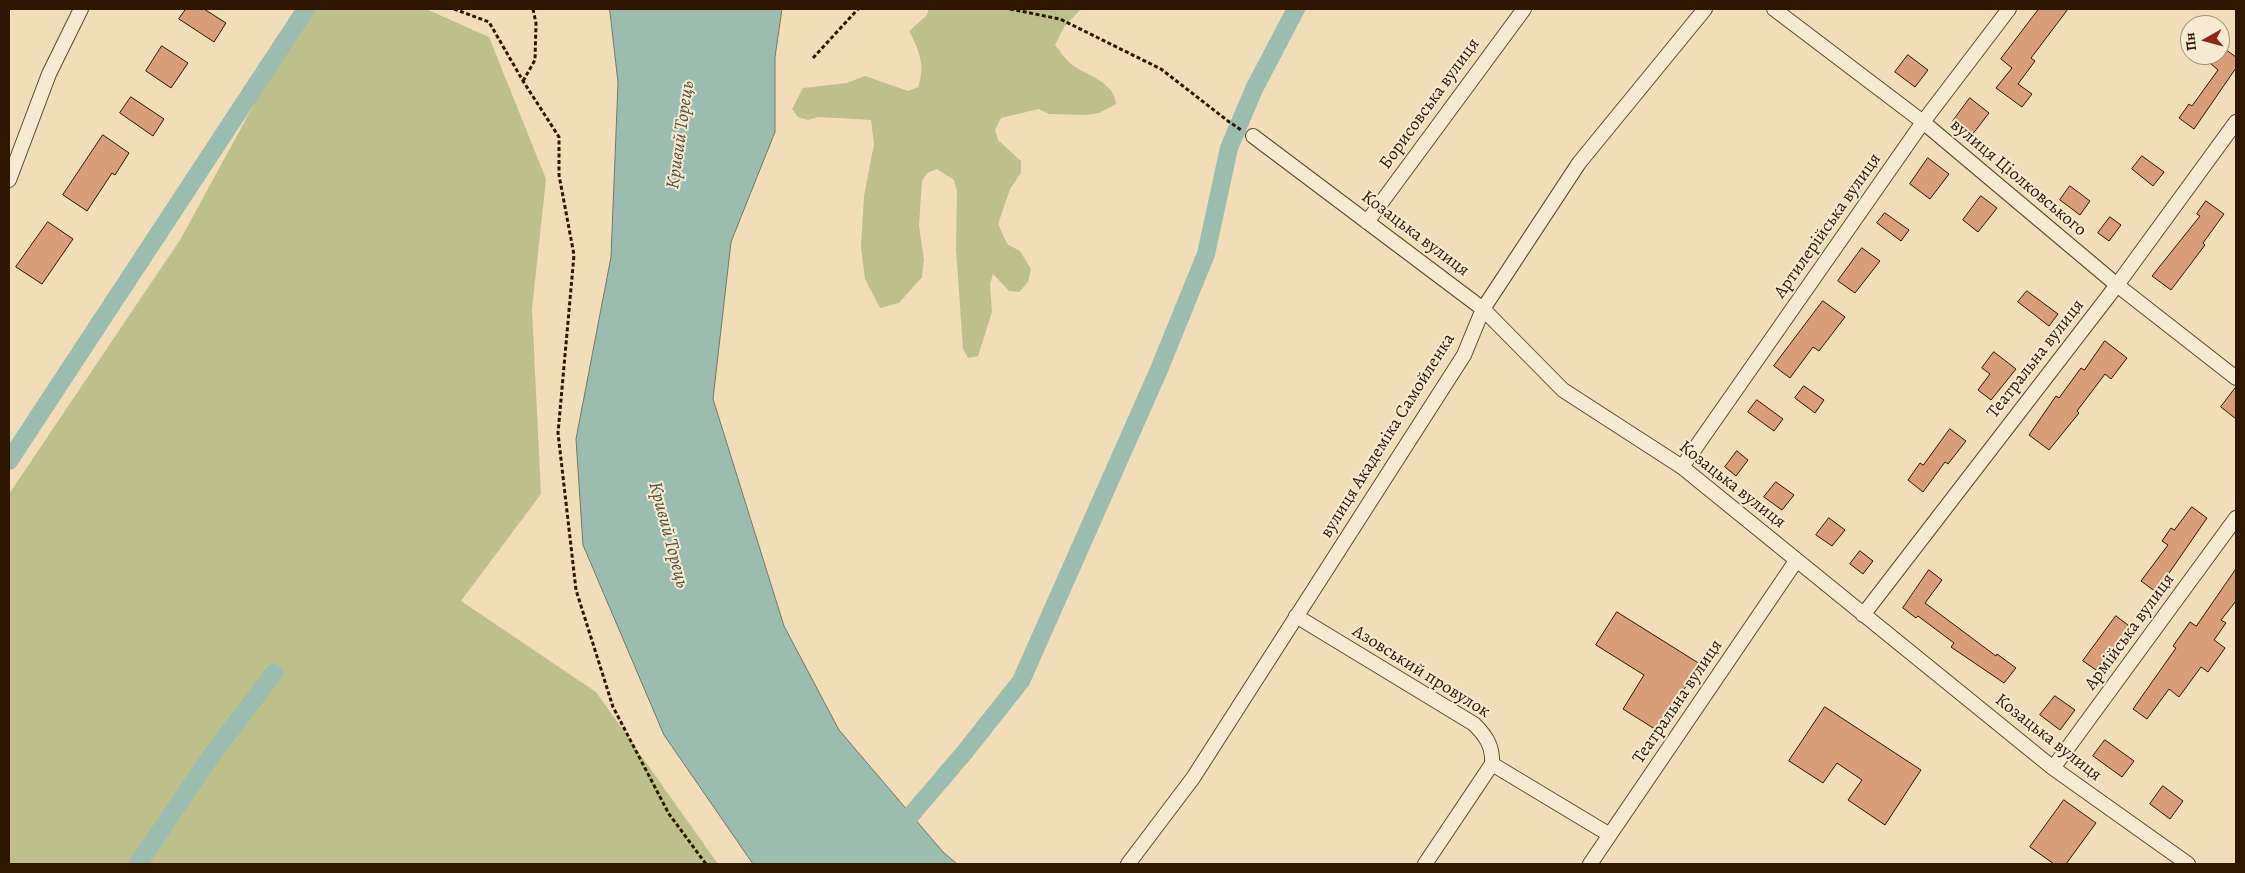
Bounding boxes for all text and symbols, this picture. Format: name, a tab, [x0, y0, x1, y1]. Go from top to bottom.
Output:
north arrow	[2180, 15, 2230, 65]
text: Пн	[2180, 32, 2201, 52]
street label: Борисовська вулиця	[1375, 34, 1485, 174]
water label: Кривий Торець	[662, 79, 700, 191]
street label: вулиця Ціолковського	[1945, 115, 2091, 241]
street label: Артилерійська вулиця	[1770, 149, 1886, 303]
street label: Козацька вулиця	[1357, 186, 1473, 282]
street label: Театральна вулиця	[1983, 295, 2089, 423]
street label: вулиця Академіка Самойленка	[1316, 330, 1460, 542]
street label: Козацька вулиця	[1674, 437, 1790, 533]
water label: Кривий Торець	[643, 479, 693, 591]
street label: Армійська вулиця	[2080, 570, 2180, 694]
street label: Азовський провулок	[1348, 621, 1494, 723]
street label: Театральна вулиця	[1628, 636, 1728, 768]
street label: Козацька вулиця	[1990, 690, 2106, 786]

